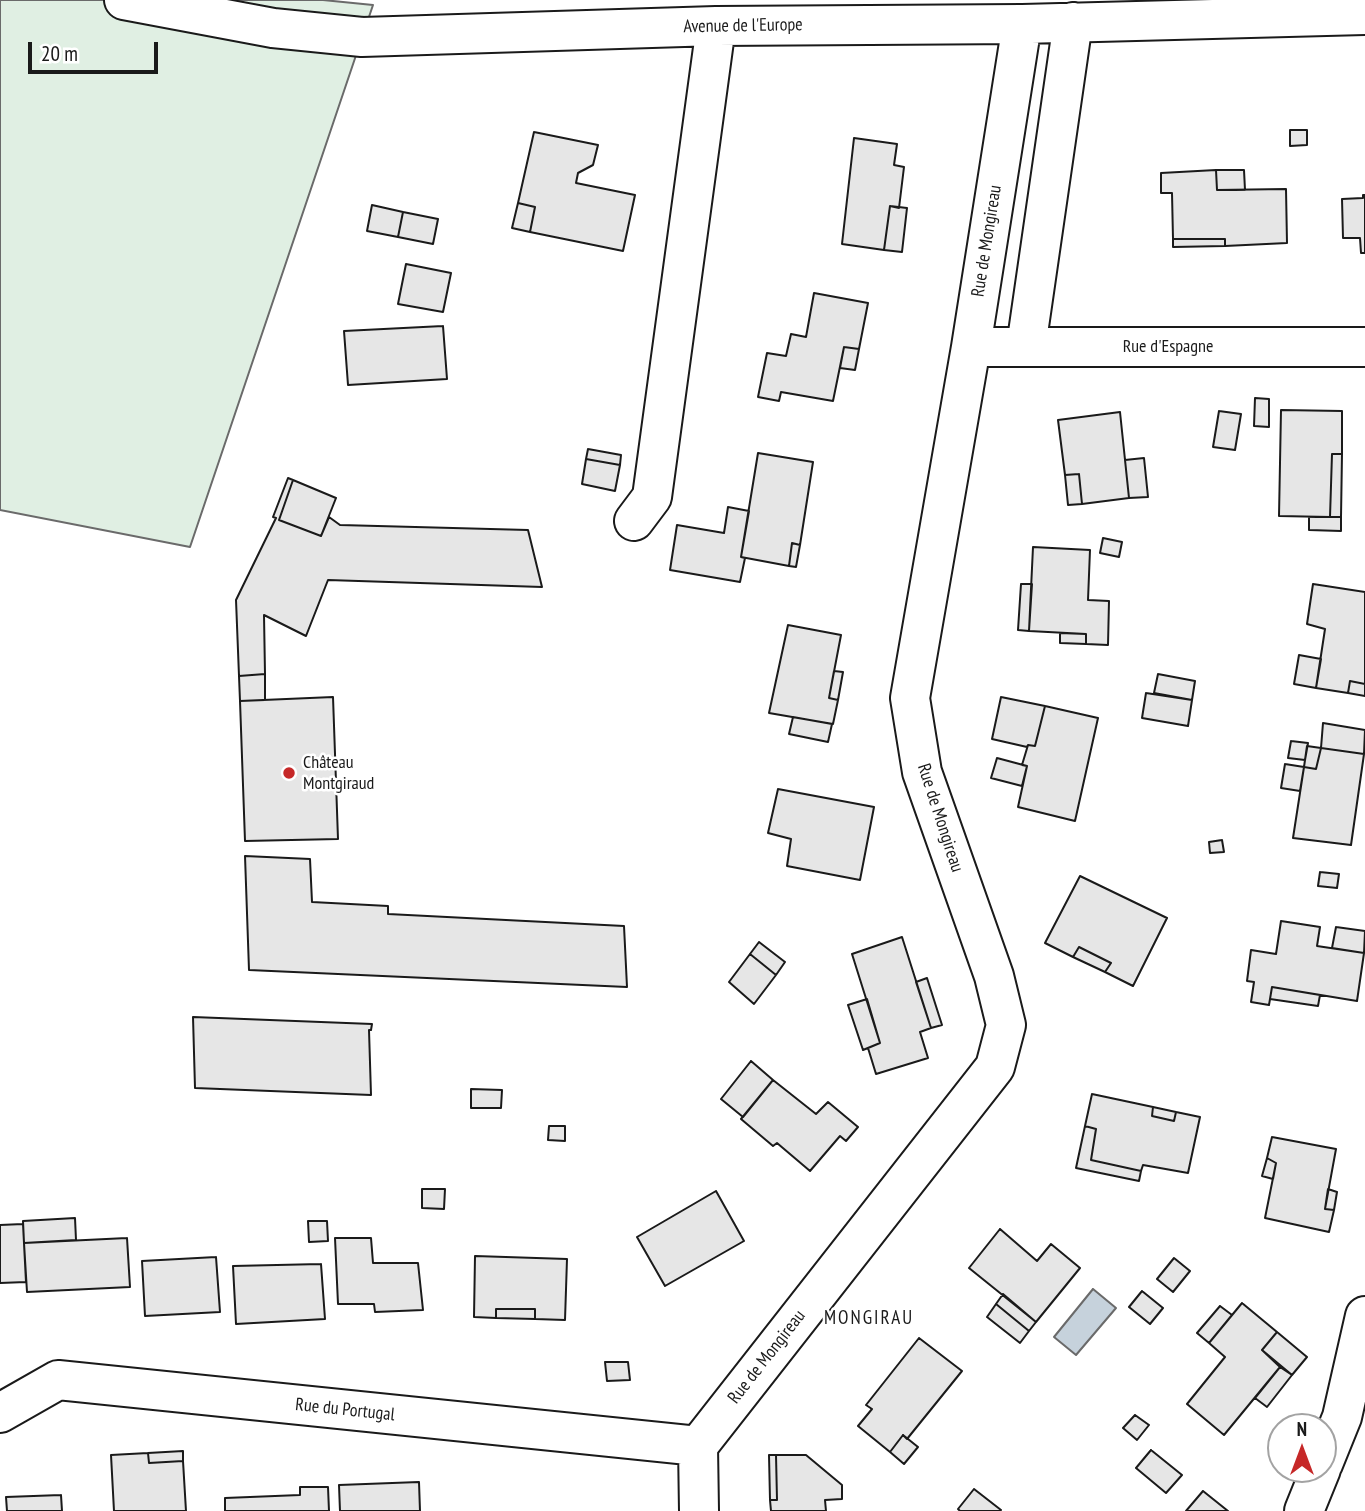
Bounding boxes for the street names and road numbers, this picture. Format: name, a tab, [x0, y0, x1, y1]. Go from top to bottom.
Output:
street label: Avenue de l'Europe	[683, 14, 803, 38]
street label: Rue de Mongireau	[967, 184, 1007, 298]
street label: Rue d'Espagne	[1123, 336, 1213, 358]
street label: Rue de Mongireau	[912, 761, 968, 875]
street label: Rue de Mongireau	[724, 1306, 810, 1408]
street label: Rue du Portugal	[294, 1394, 396, 1426]

